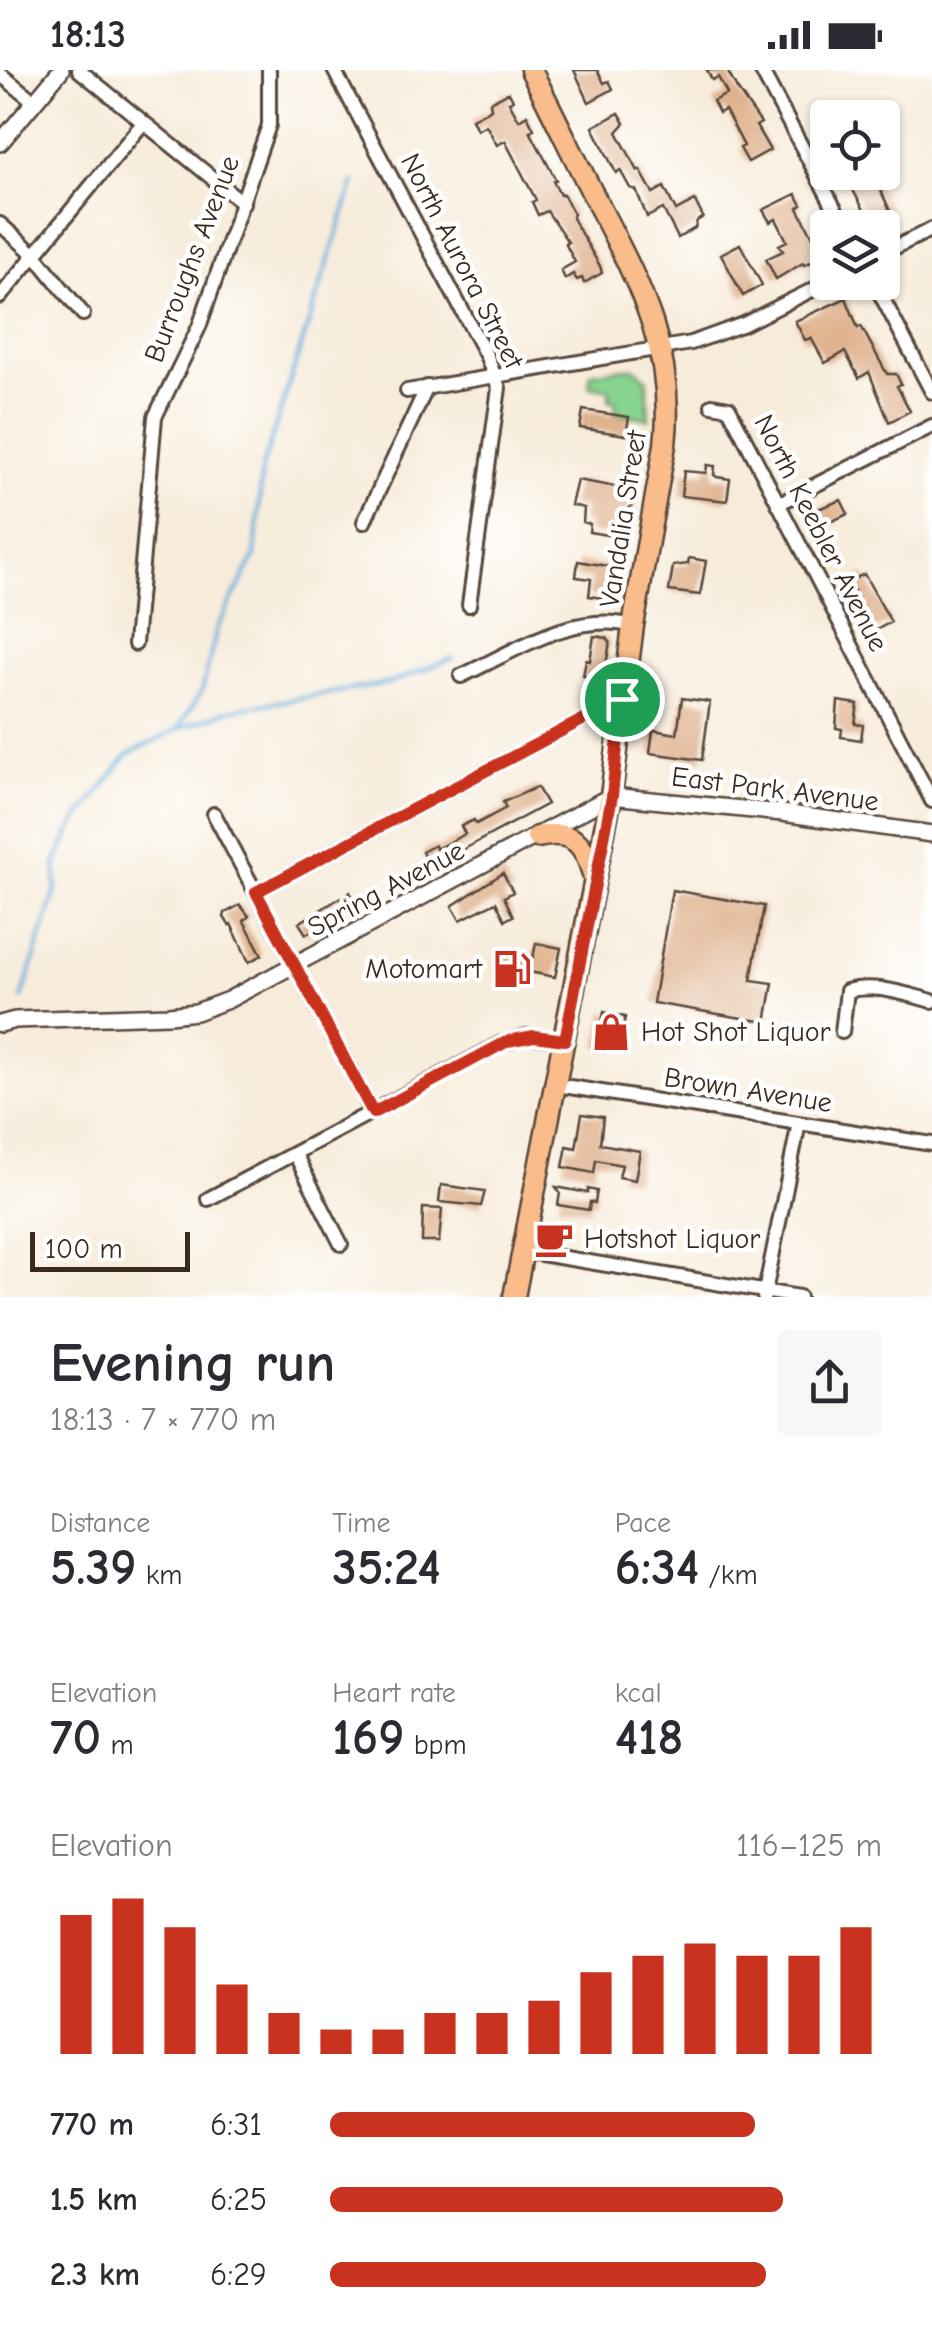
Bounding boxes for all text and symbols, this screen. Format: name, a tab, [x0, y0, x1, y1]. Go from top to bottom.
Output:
text: 18:13	[50, 13, 126, 57]
map controls	[810, 100, 900, 300]
button: locate	[810, 100, 900, 190]
street label: North Aurora Street	[394, 148, 531, 375]
street label: Burroughs Avenue	[138, 151, 246, 367]
button: layers	[810, 210, 900, 300]
street label: North Keebler Avenue	[747, 409, 895, 657]
street label: Vandalia Street	[593, 427, 653, 610]
pin	[580, 657, 665, 742]
icon: arrive	[595, 672, 650, 727]
street label: East Park Avenue	[670, 760, 880, 818]
street label: Spring Avenue	[302, 834, 470, 944]
fuel station icon: Motomart	[491, 948, 533, 990]
place label: Motomart	[365, 953, 483, 985]
shop icon: Hot Shot Liquor	[590, 1011, 632, 1053]
place label: Hot Shot Liquor	[641, 1016, 831, 1048]
street label: Brown Avenue	[662, 1061, 834, 1119]
cafe icon: Hotshot Liquor	[533, 1218, 575, 1260]
place label: Hotshot Liquor	[584, 1223, 760, 1255]
scale bar	[30, 1227, 190, 1272]
text: 100 m	[45, 1233, 123, 1265]
button: share	[777, 1330, 882, 1435]
text: Evening run	[50, 1331, 335, 1395]
text: 18:13 · 7 × 770 m	[50, 1401, 276, 1438]
text: Distance	[50, 1507, 150, 1539]
text: Time	[332, 1507, 390, 1539]
text: Pace	[615, 1507, 671, 1539]
text: 5.39	[50, 1539, 136, 1597]
text: 35:24	[332, 1539, 441, 1597]
text: 6:34	[615, 1539, 699, 1597]
text: km	[136, 1559, 182, 1591]
text: /km	[699, 1559, 758, 1591]
text: Elevation	[50, 1677, 157, 1709]
text: Heart rate	[332, 1677, 456, 1709]
text: kcal	[615, 1677, 662, 1709]
text: 70	[50, 1709, 101, 1767]
text: 169	[332, 1709, 404, 1767]
text: 418	[615, 1709, 683, 1767]
text: m	[101, 1729, 134, 1761]
text: bpm	[404, 1729, 467, 1761]
text: Elevation	[50, 1827, 173, 1864]
text: 116–125 m	[736, 1827, 882, 1864]
text: 770 m	[50, 2106, 134, 2143]
text: 6:31	[210, 2106, 262, 2143]
text: 1.5 km	[50, 2181, 138, 2218]
text: 6:25	[210, 2181, 267, 2218]
text: 2.3 km	[50, 2256, 140, 2293]
text: 6:29	[210, 2256, 267, 2293]

